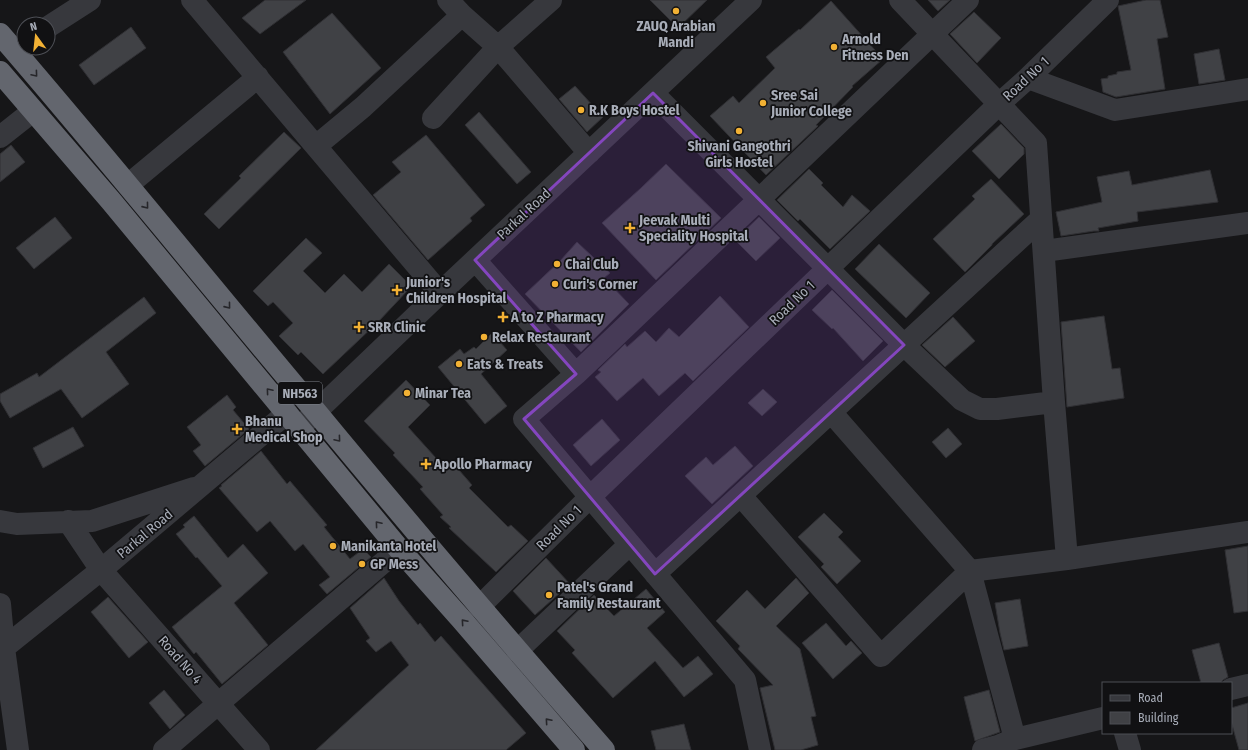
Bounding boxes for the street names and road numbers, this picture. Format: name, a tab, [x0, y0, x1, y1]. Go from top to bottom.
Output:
street label: Road No 1	[999, 53, 1053, 105]
street label: Parkal Road	[494, 185, 554, 243]
street label: Road No 1	[766, 277, 818, 329]
road number: NH563	[278, 382, 322, 404]
street label: Road No 1	[533, 502, 585, 554]
street label: Parkal Road	[114, 506, 176, 562]
street label: Road No 4	[154, 632, 206, 688]

